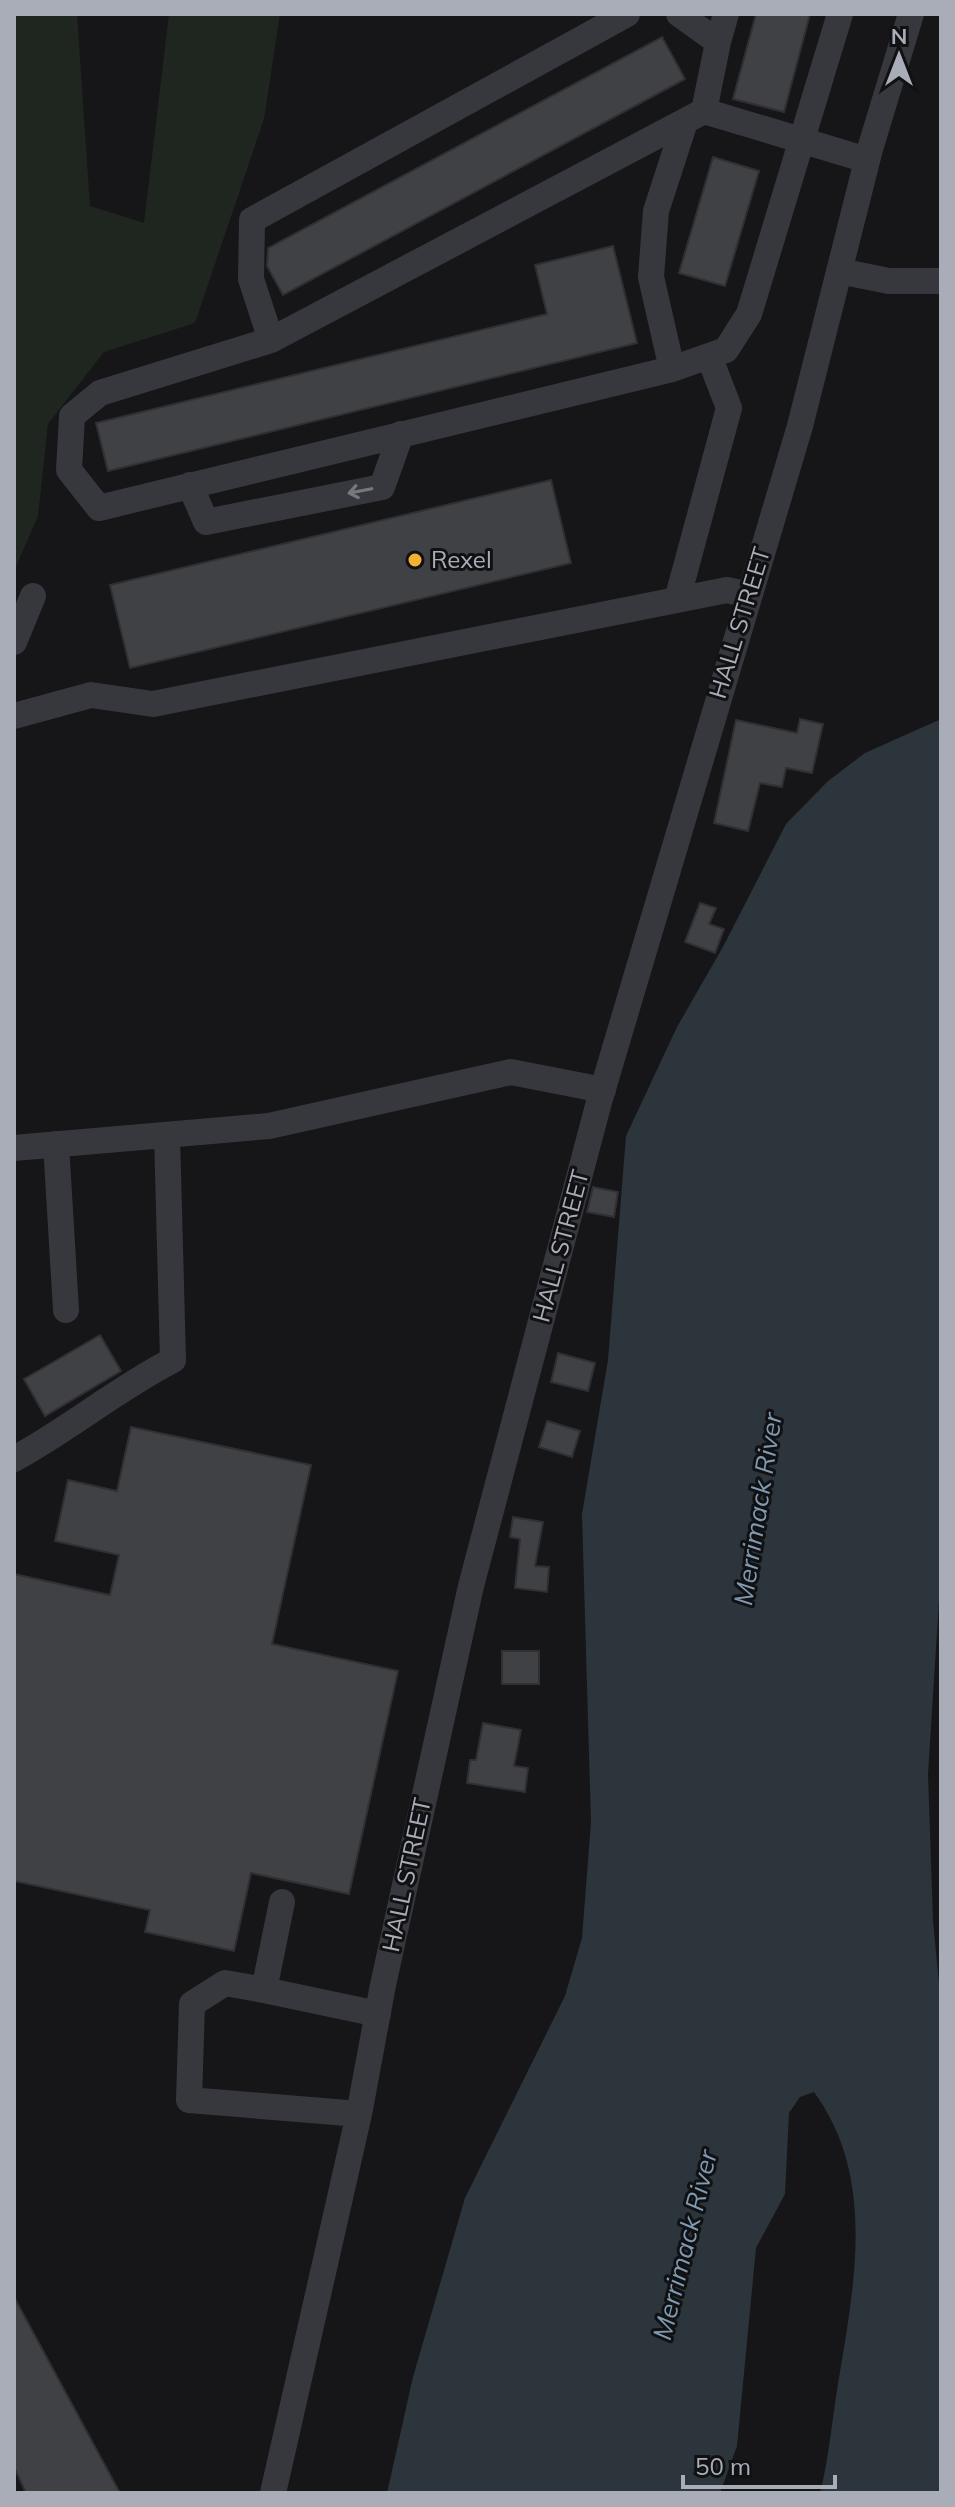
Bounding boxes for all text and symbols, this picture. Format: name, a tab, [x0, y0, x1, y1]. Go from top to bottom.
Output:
north arrow	[859, 16, 939, 96]
text: N	[891, 22, 907, 50]
one-way arrow	[348, 485, 373, 500]
street label: HALL STREET	[702, 543, 776, 702]
place label: Rexel	[431, 544, 492, 574]
marker: Rexel	[406, 551, 424, 569]
street label: HALL STREET	[525, 1166, 595, 1325]
water label: Merrimack River	[726, 1409, 789, 1607]
street label: HALL STREET	[375, 1795, 437, 1954]
water label: Merrimack River	[645, 2145, 724, 2343]
scale bar	[683, 2439, 835, 2489]
text: 50 m	[695, 2451, 751, 2481]

